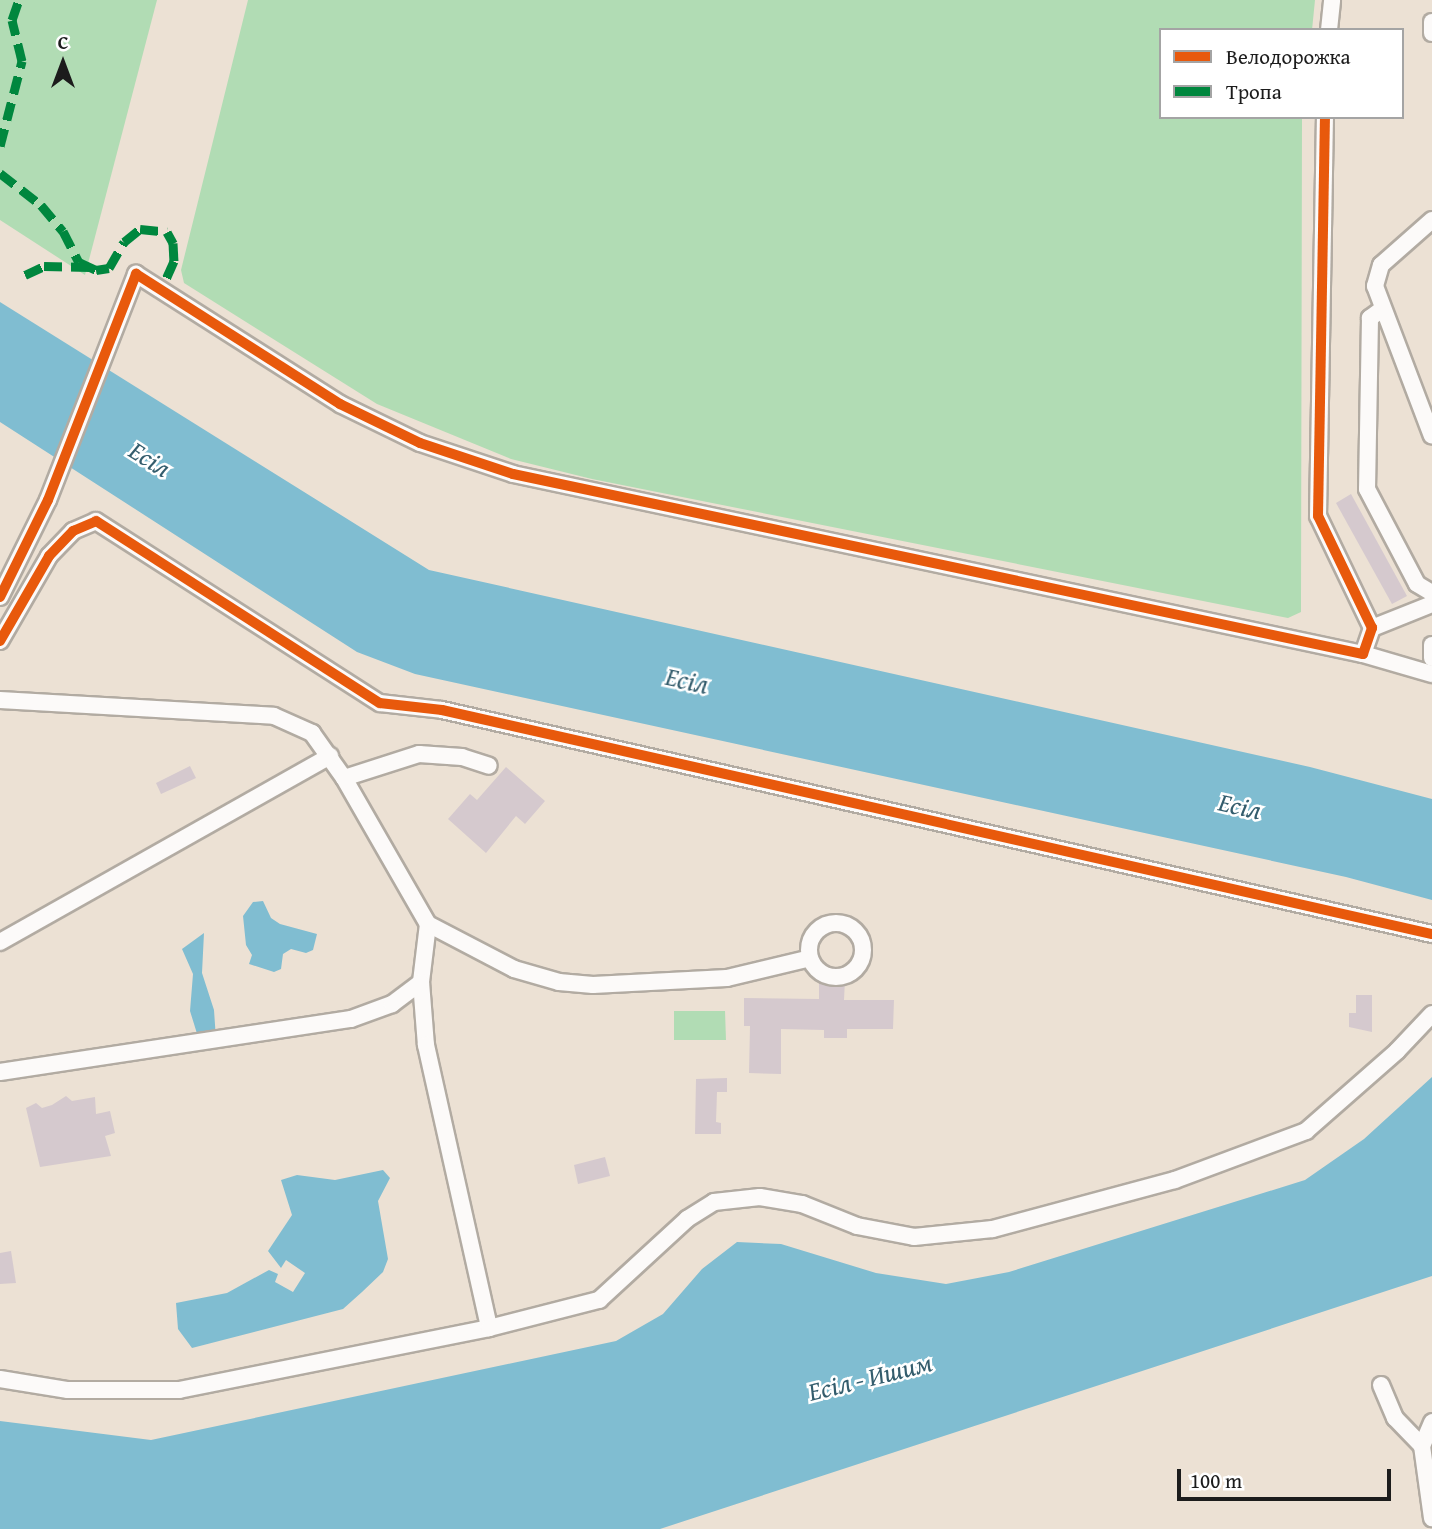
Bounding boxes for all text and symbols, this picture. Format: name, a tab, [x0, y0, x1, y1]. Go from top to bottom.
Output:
north arrow	[28, 28, 98, 98]
text: С	[58, 28, 68, 56]
legend	[1159, 28, 1404, 119]
text: Велодорожка	[1226, 41, 1351, 72]
text: Тропа	[1226, 76, 1282, 107]
water label: Есіл	[124, 434, 176, 484]
water label: Есіл	[663, 660, 711, 700]
water label: Есіл	[1216, 786, 1264, 826]
water label: Есіл - Ишим	[805, 1347, 935, 1407]
scale bar	[1180, 1456, 1394, 1500]
text: 100 m	[1190, 1465, 1242, 1496]

